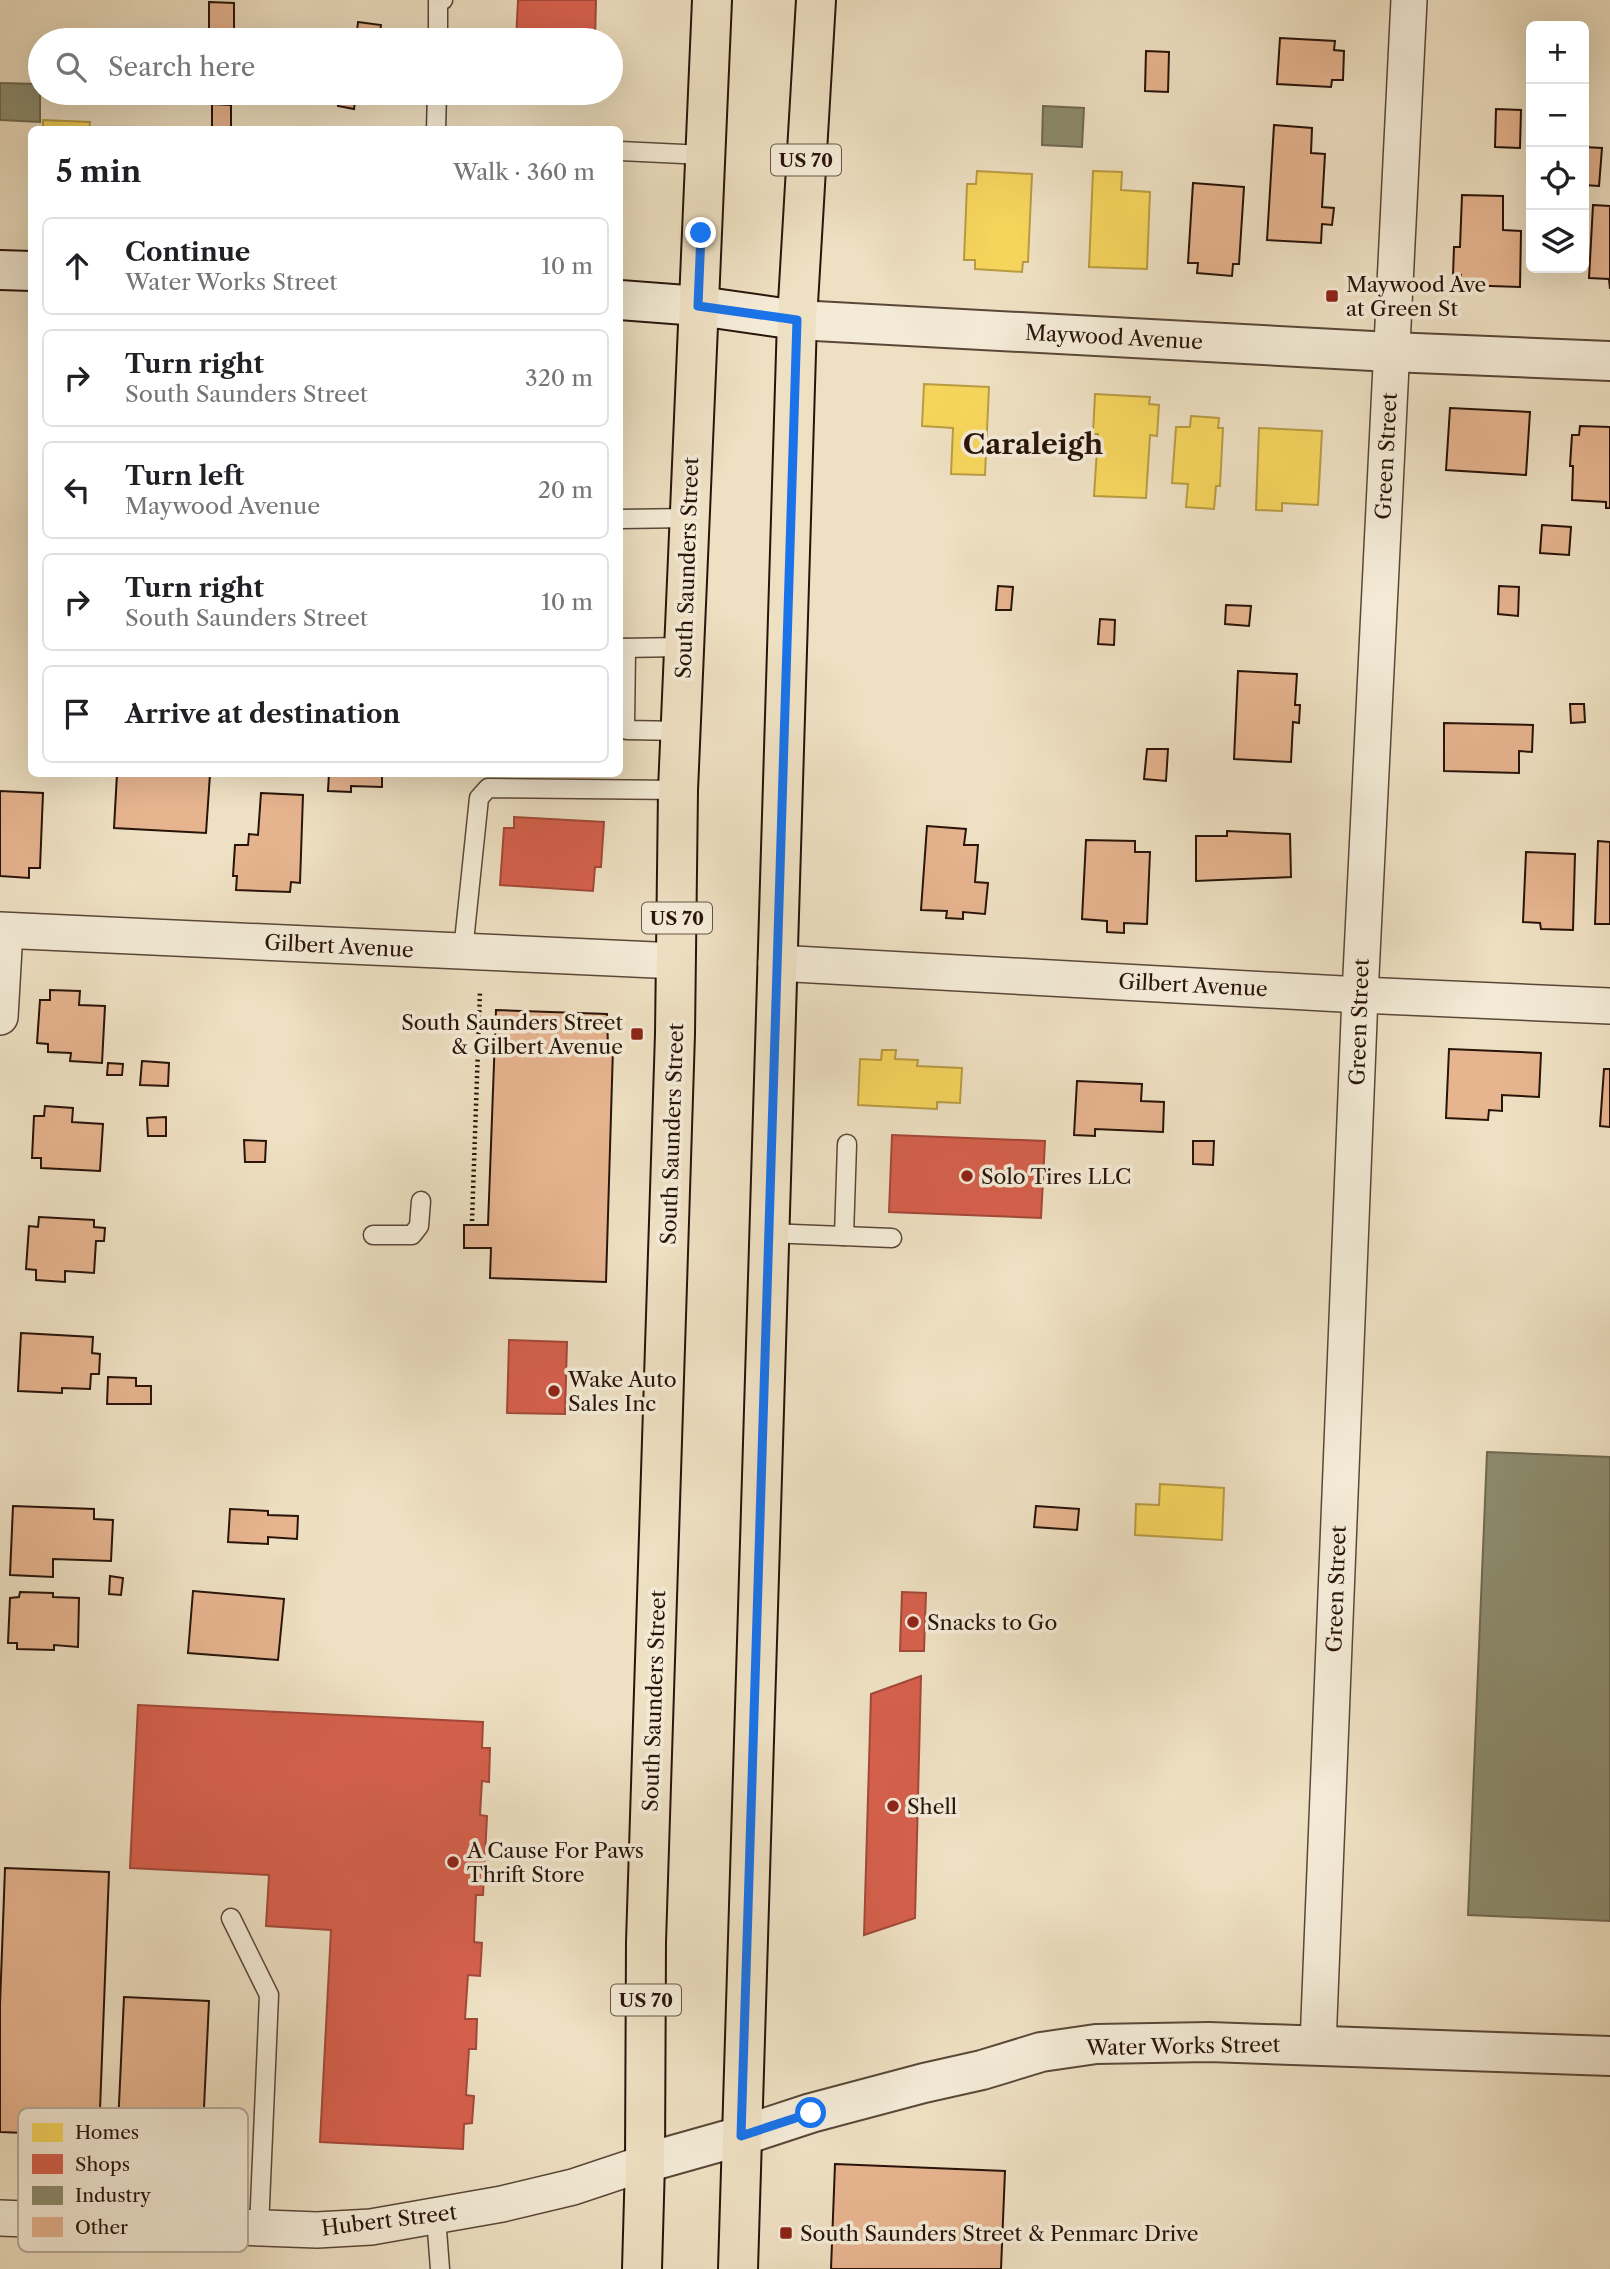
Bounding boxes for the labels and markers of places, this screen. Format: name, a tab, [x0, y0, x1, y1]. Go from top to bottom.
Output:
place label: Maywood Ave at Green St	[1346, 272, 1486, 321]
marker: Maywood Ave at Green St	[1324, 288, 1340, 304]
place label: South Saunders Street & Gilbert Avenue	[401, 1010, 624, 1059]
marker: South Saunders Street & Gilbert Avenue	[629, 1026, 645, 1042]
place label: Solo Tires LLC	[981, 1164, 1131, 1189]
marker: Solo Tires LLC	[959, 1168, 975, 1184]
place label: Wake Auto Sales Inc	[567, 1367, 677, 1416]
marker: Wake Auto Sales Inc	[546, 1383, 562, 1399]
place label: Snacks to Go	[927, 1610, 1057, 1635]
marker: Snacks to Go	[905, 1614, 921, 1630]
place label: Shell	[907, 1794, 957, 1819]
marker: Shell	[885, 1798, 901, 1814]
place label: A Cause For Paws Thrift Store	[466, 1838, 644, 1887]
marker: A Cause For Paws Thrift Store	[445, 1854, 461, 1870]
place label: South Saunders Street & Penmarc Drive	[800, 2221, 1199, 2246]
marker: South Saunders Street & Penmarc Drive	[778, 2225, 794, 2241]

